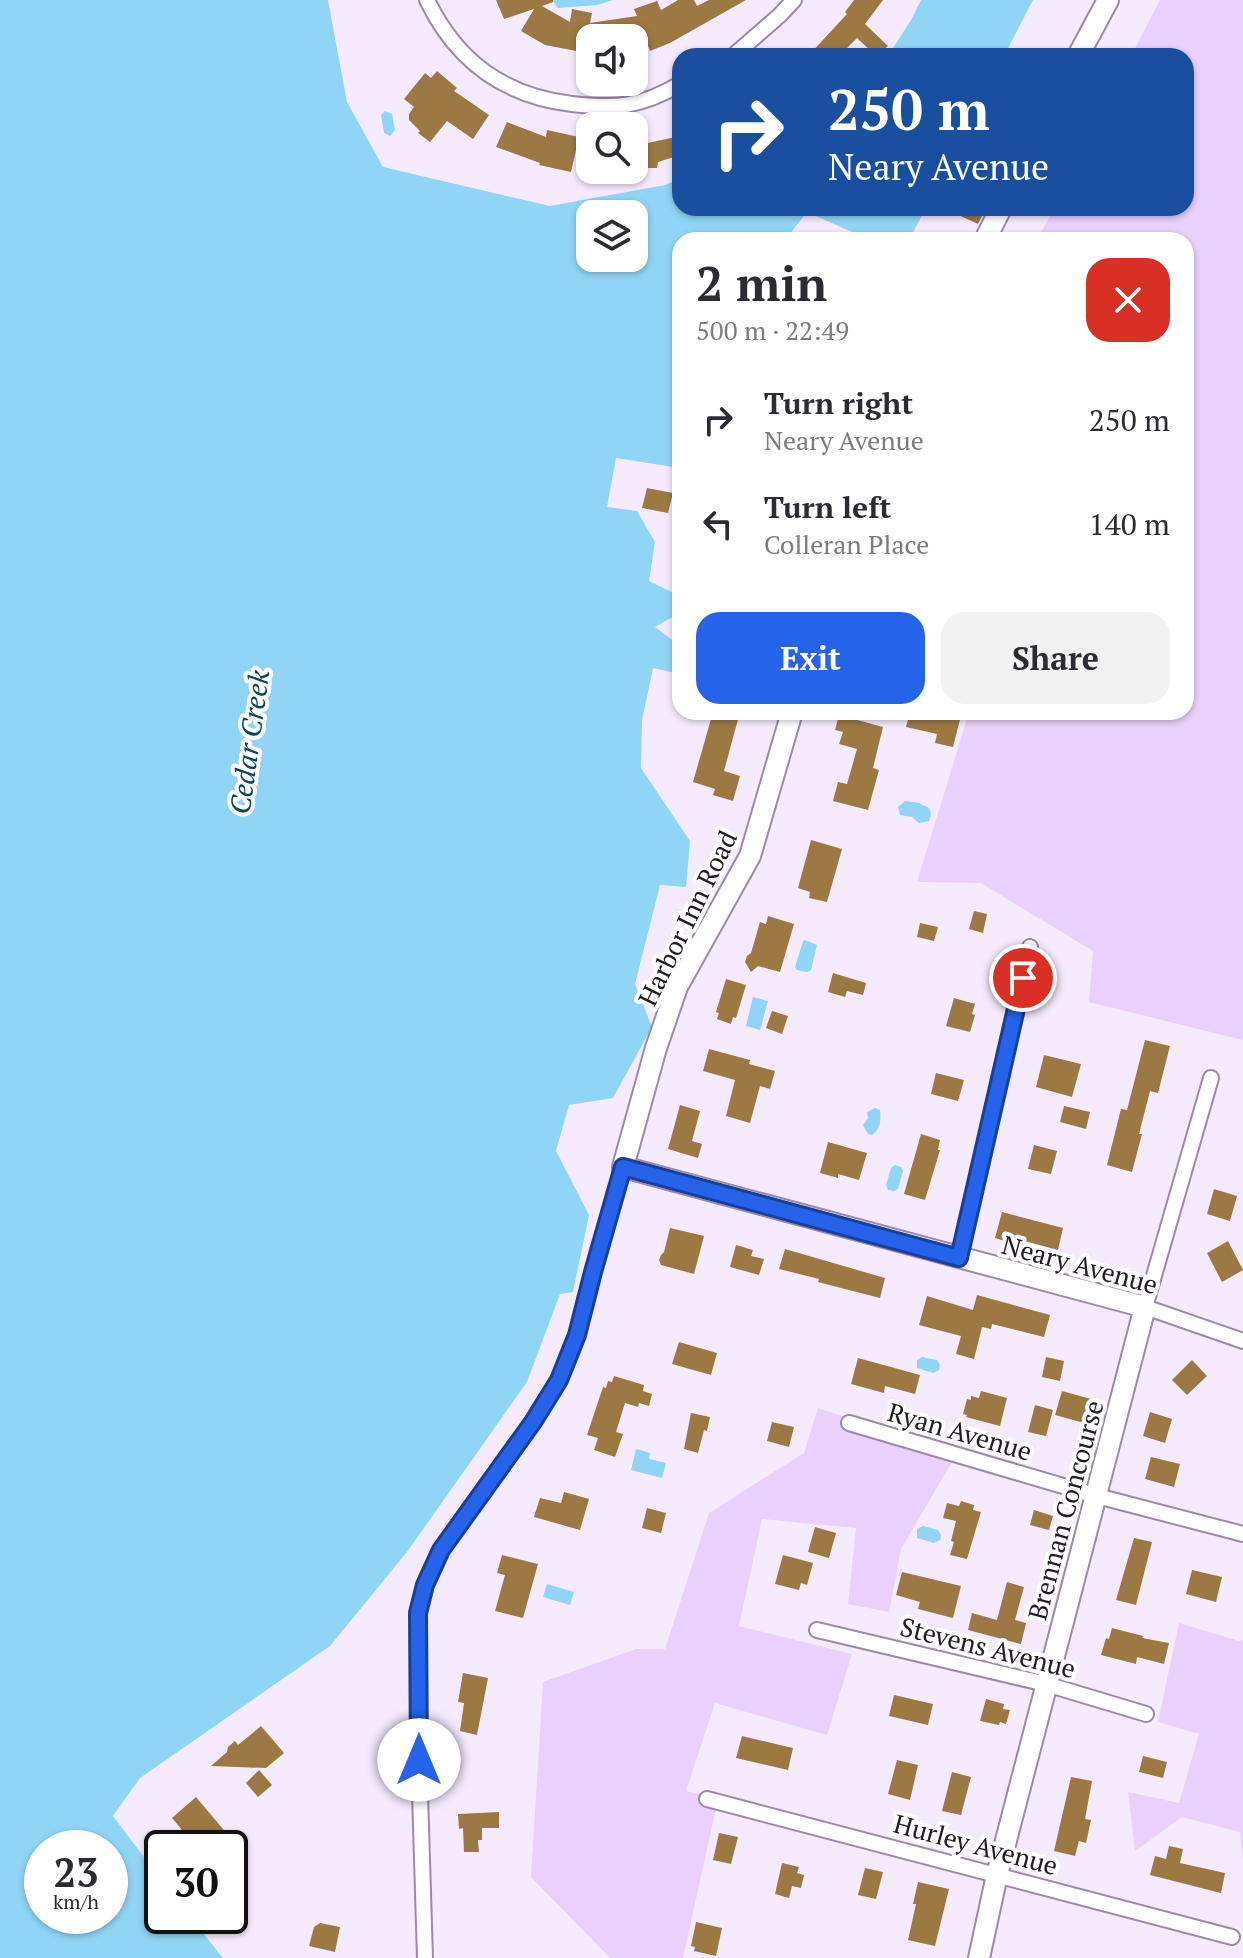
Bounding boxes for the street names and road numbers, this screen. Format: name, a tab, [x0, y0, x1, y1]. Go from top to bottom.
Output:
street label: Harbor Inn Road	[630, 825, 744, 1011]
street label: Neary Avenue	[998, 1227, 1162, 1301]
street label: Ryan Avenue	[884, 1394, 1036, 1468]
street label: Brennan Concourse	[1019, 1396, 1111, 1624]
street label: Stevens Avenue	[897, 1609, 1079, 1685]
street label: Hurley Avenue	[890, 1806, 1062, 1882]

